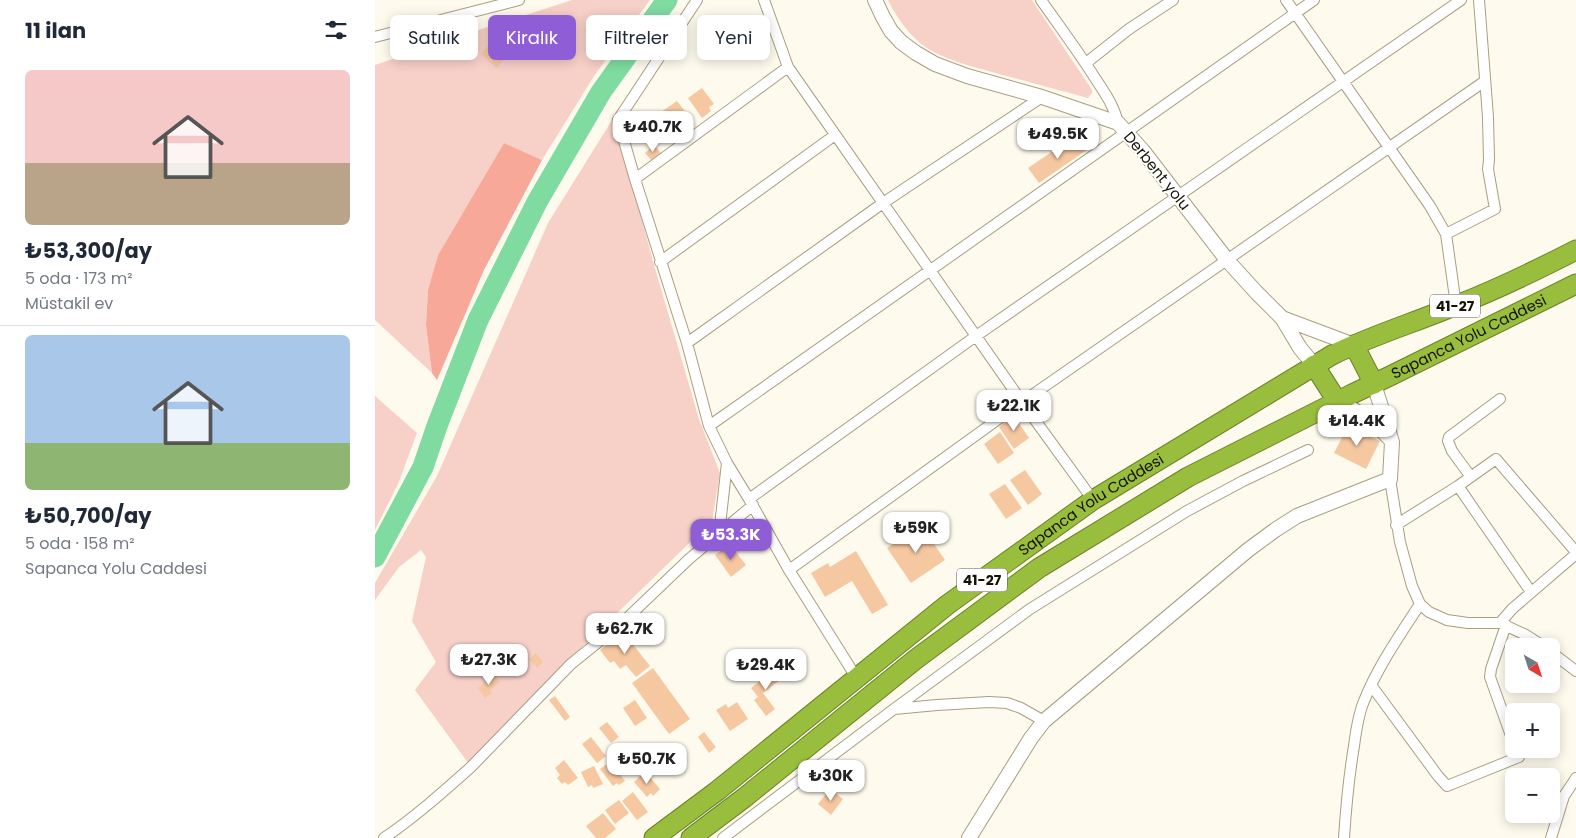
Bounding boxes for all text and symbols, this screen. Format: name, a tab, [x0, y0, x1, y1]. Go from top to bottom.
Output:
chip: Satılık	[390, 15, 478, 60]
chip: Kiralık	[488, 15, 576, 60]
chip: Filtreler	[586, 15, 687, 60]
chip: Yeni	[697, 15, 770, 60]
text: 11 ilan	[25, 16, 86, 45]
icon: filters	[322, 16, 350, 44]
icon: home	[143, 102, 233, 192]
pin: ₺40.7K	[612, 110, 694, 153]
text: ₺40.7K	[624, 115, 682, 138]
pin: ₺49.5K	[1017, 118, 1099, 160]
text: ₺49.5K	[1028, 122, 1088, 145]
street label: Derbent yolu	[1119, 127, 1196, 214]
text: ₺53,300/ay	[25, 236, 152, 265]
text: 5 oda · 173 m²	[25, 267, 132, 290]
street label: Sapanca Yolu Caddesi	[1388, 289, 1550, 384]
text: Müstakil ev	[25, 292, 113, 315]
road number: 41-27	[1430, 294, 1480, 318]
icon: home	[143, 368, 233, 458]
pin: ₺22.1K	[973, 390, 1055, 432]
text: ₺22.1K	[987, 394, 1041, 417]
pin: ₺14.4K	[1316, 404, 1398, 447]
text: ₺14.4K	[1329, 409, 1385, 432]
street label: Sapanca Yolu Caddesi	[1014, 449, 1168, 560]
text: ₺50,700/ay	[25, 501, 152, 530]
pin: ₺59K	[886, 512, 946, 554]
text: ₺59K	[894, 516, 938, 539]
pin: ₺53.3K	[690, 518, 772, 561]
text: ₺53.3K	[702, 523, 760, 546]
text: 5 oda · 158 m²	[25, 532, 134, 555]
text: Sapanca Yolu Caddesi	[25, 557, 207, 580]
road number: 41-27	[957, 568, 1007, 592]
pin: ₺62.7K	[584, 612, 666, 655]
text: ₺62.7K	[597, 617, 653, 640]
north arrow	[1505, 638, 1560, 692]
map controls	[1505, 638, 1560, 823]
pin: ₺27.3K	[448, 644, 530, 686]
text: ₺27.3K	[461, 648, 517, 671]
pin: ₺29.4K	[725, 648, 807, 691]
text: ₺29.4K	[737, 653, 795, 676]
button: +	[1505, 703, 1560, 758]
pin: ₺50.7K	[606, 742, 688, 785]
text: ₺50.7K	[618, 747, 676, 770]
pin: ₺30K	[801, 760, 861, 802]
text: ₺30K	[809, 764, 853, 787]
button: −	[1505, 768, 1560, 823]

